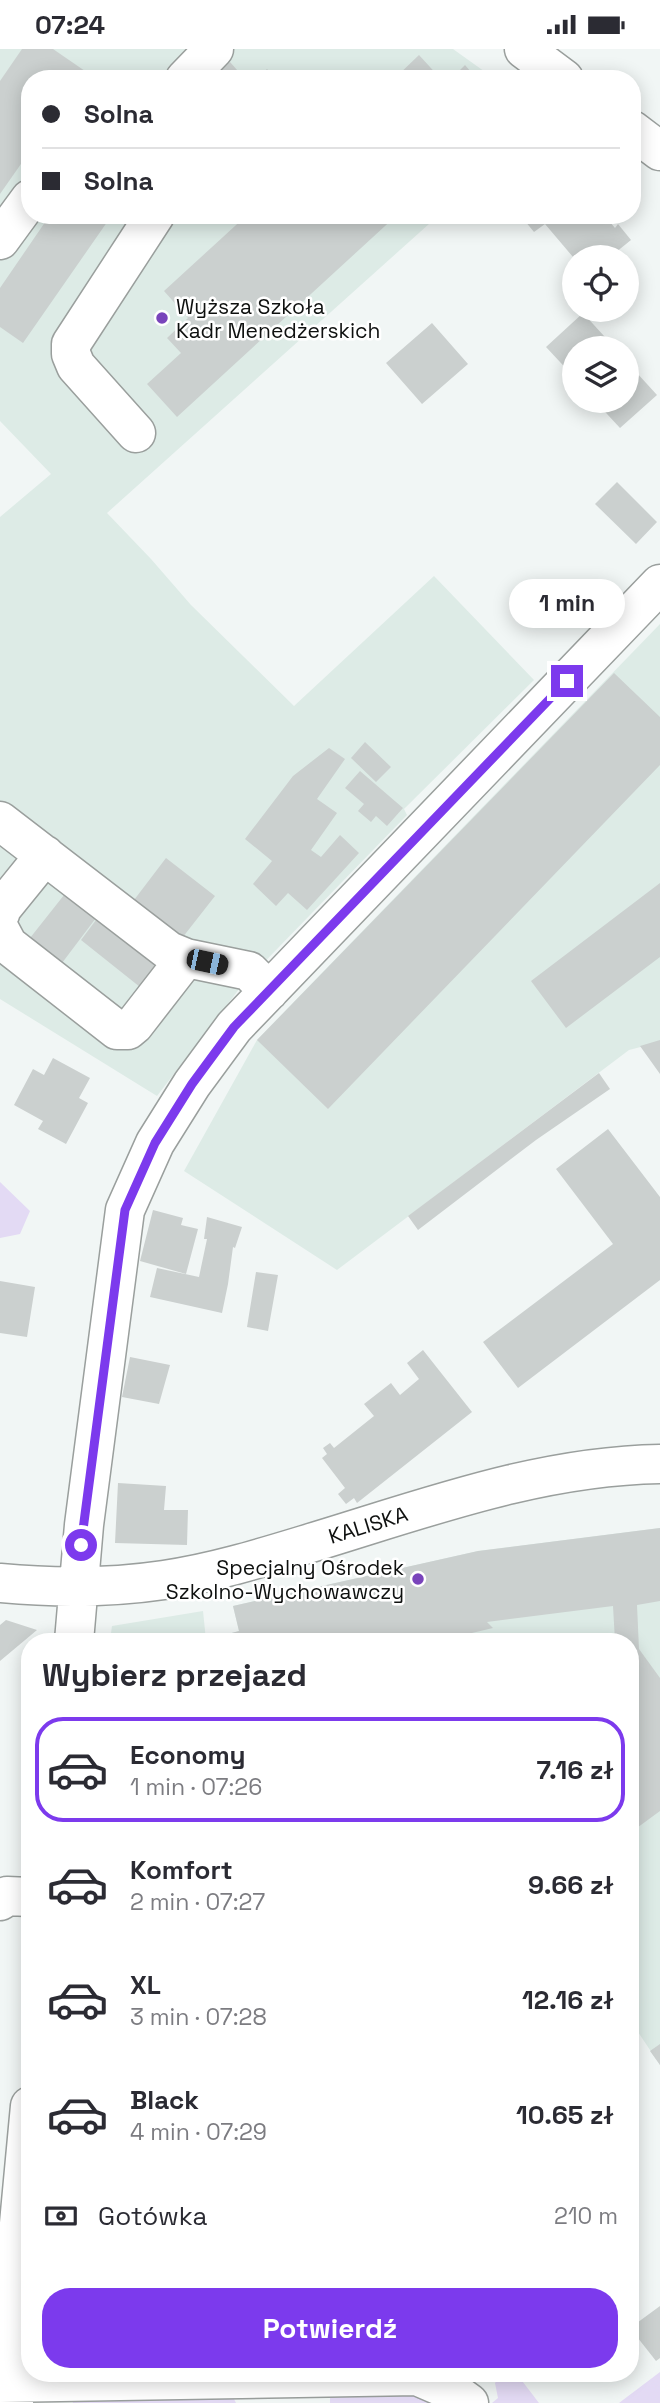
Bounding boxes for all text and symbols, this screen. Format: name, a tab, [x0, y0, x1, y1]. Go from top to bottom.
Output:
text: 07:24	[35, 8, 105, 42]
text: Solna	[84, 97, 154, 131]
text: Solna	[84, 164, 154, 198]
map controls	[562, 245, 639, 413]
button: locate	[562, 245, 639, 322]
place label: Wyższa Szkoła Kadr Menedżerskich	[176, 293, 380, 344]
marker: Wyższa Szkoła Kadr Menedżerskich	[154, 310, 170, 326]
button: layers	[562, 336, 639, 413]
callout: 1 min	[509, 579, 625, 629]
text: 1 min	[539, 588, 595, 618]
route end	[551, 665, 583, 697]
car	[185, 947, 230, 977]
street label: KALISKA	[325, 1500, 411, 1550]
route start	[65, 1529, 97, 1561]
place label: Specjalny Ośrodek Szkolno-Wychowawczy	[166, 1554, 404, 1605]
marker: Specjalny Ośrodek Szkolno-Wychowawczy	[410, 1571, 426, 1587]
text: Wybierz przejazd	[42, 1655, 307, 1695]
icon: car	[46, 1738, 109, 1801]
text: Economy	[130, 1738, 246, 1772]
text: 7.16 zł	[536, 1753, 614, 1787]
text: 1 min · 07:26	[130, 1772, 262, 1802]
icon: car	[46, 1853, 109, 1916]
text: Komfort	[130, 1853, 233, 1887]
text: 9.66 zł	[528, 1868, 614, 1902]
text: 2 min · 07:27	[130, 1887, 265, 1917]
icon: car	[46, 1968, 109, 2031]
text: XL	[130, 1968, 161, 2002]
text: 12.16 zł	[522, 1983, 614, 2017]
text: 3 min · 07:28	[130, 2002, 267, 2032]
icon: car	[46, 2083, 109, 2146]
text: Black	[130, 2083, 199, 2117]
text: 10.65 zł	[516, 2098, 614, 2132]
text: 4 min · 07:29	[130, 2117, 267, 2147]
icon: cash	[42, 2197, 80, 2235]
text: Gotówka	[98, 2199, 208, 2233]
text: 210 m	[554, 2201, 618, 2231]
button: Potwierdź	[42, 2288, 618, 2368]

